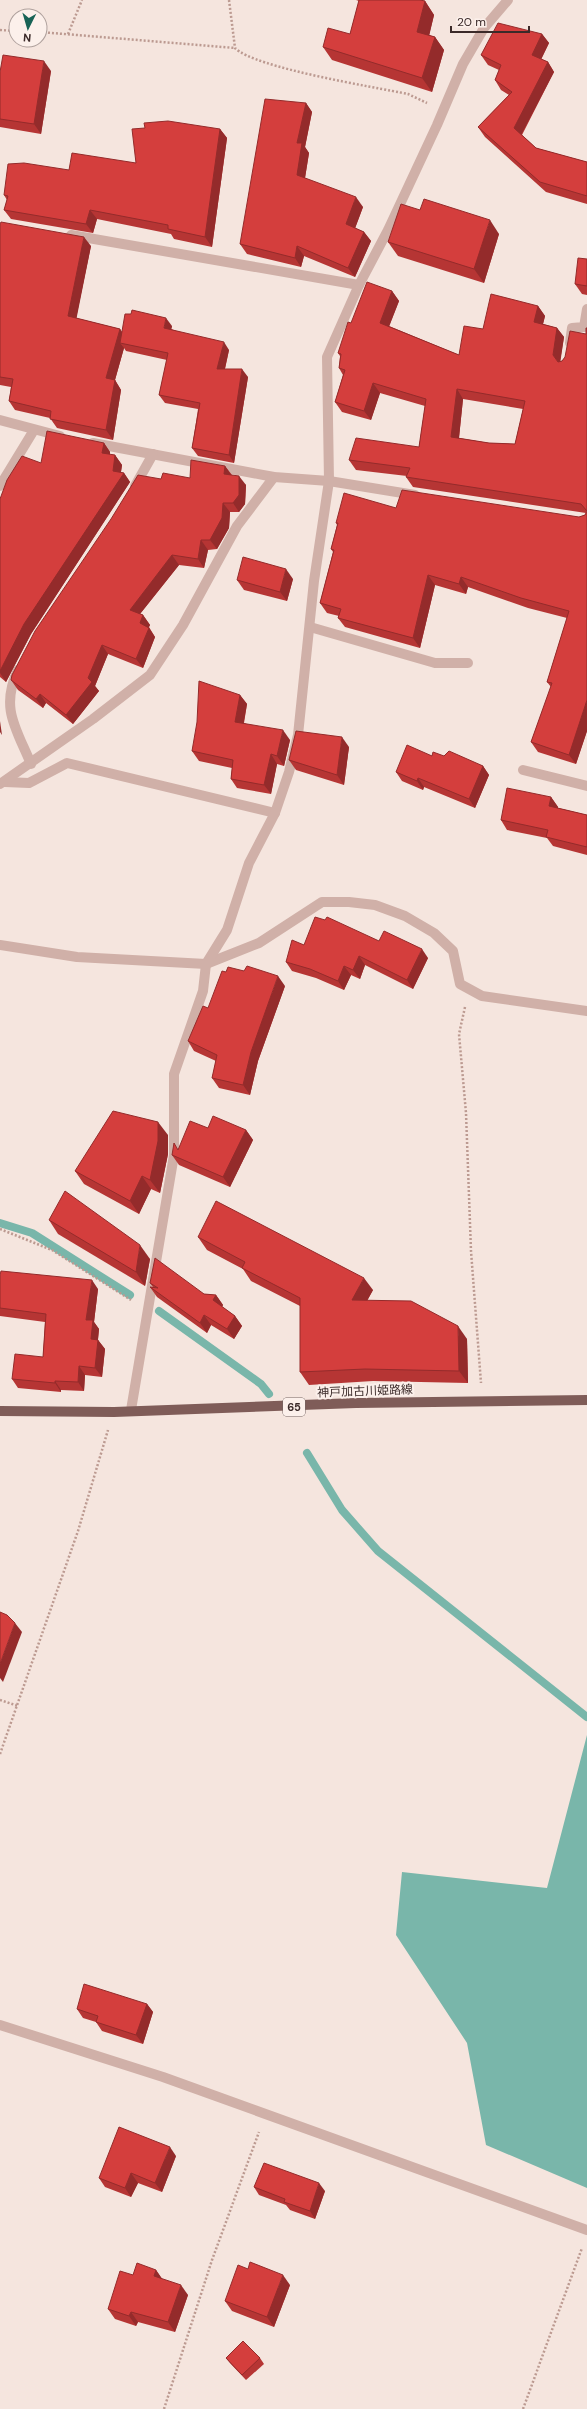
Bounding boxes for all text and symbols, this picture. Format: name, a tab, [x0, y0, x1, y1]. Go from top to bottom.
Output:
north arrow	[8, 8, 48, 48]
scale bar	[451, 8, 529, 34]
text: 20 m	[457, 14, 486, 30]
text: N	[23, 31, 32, 45]
street label: 神戸加古川姫路線	[317, 1381, 413, 1401]
road number: 65	[283, 1398, 305, 1416]

